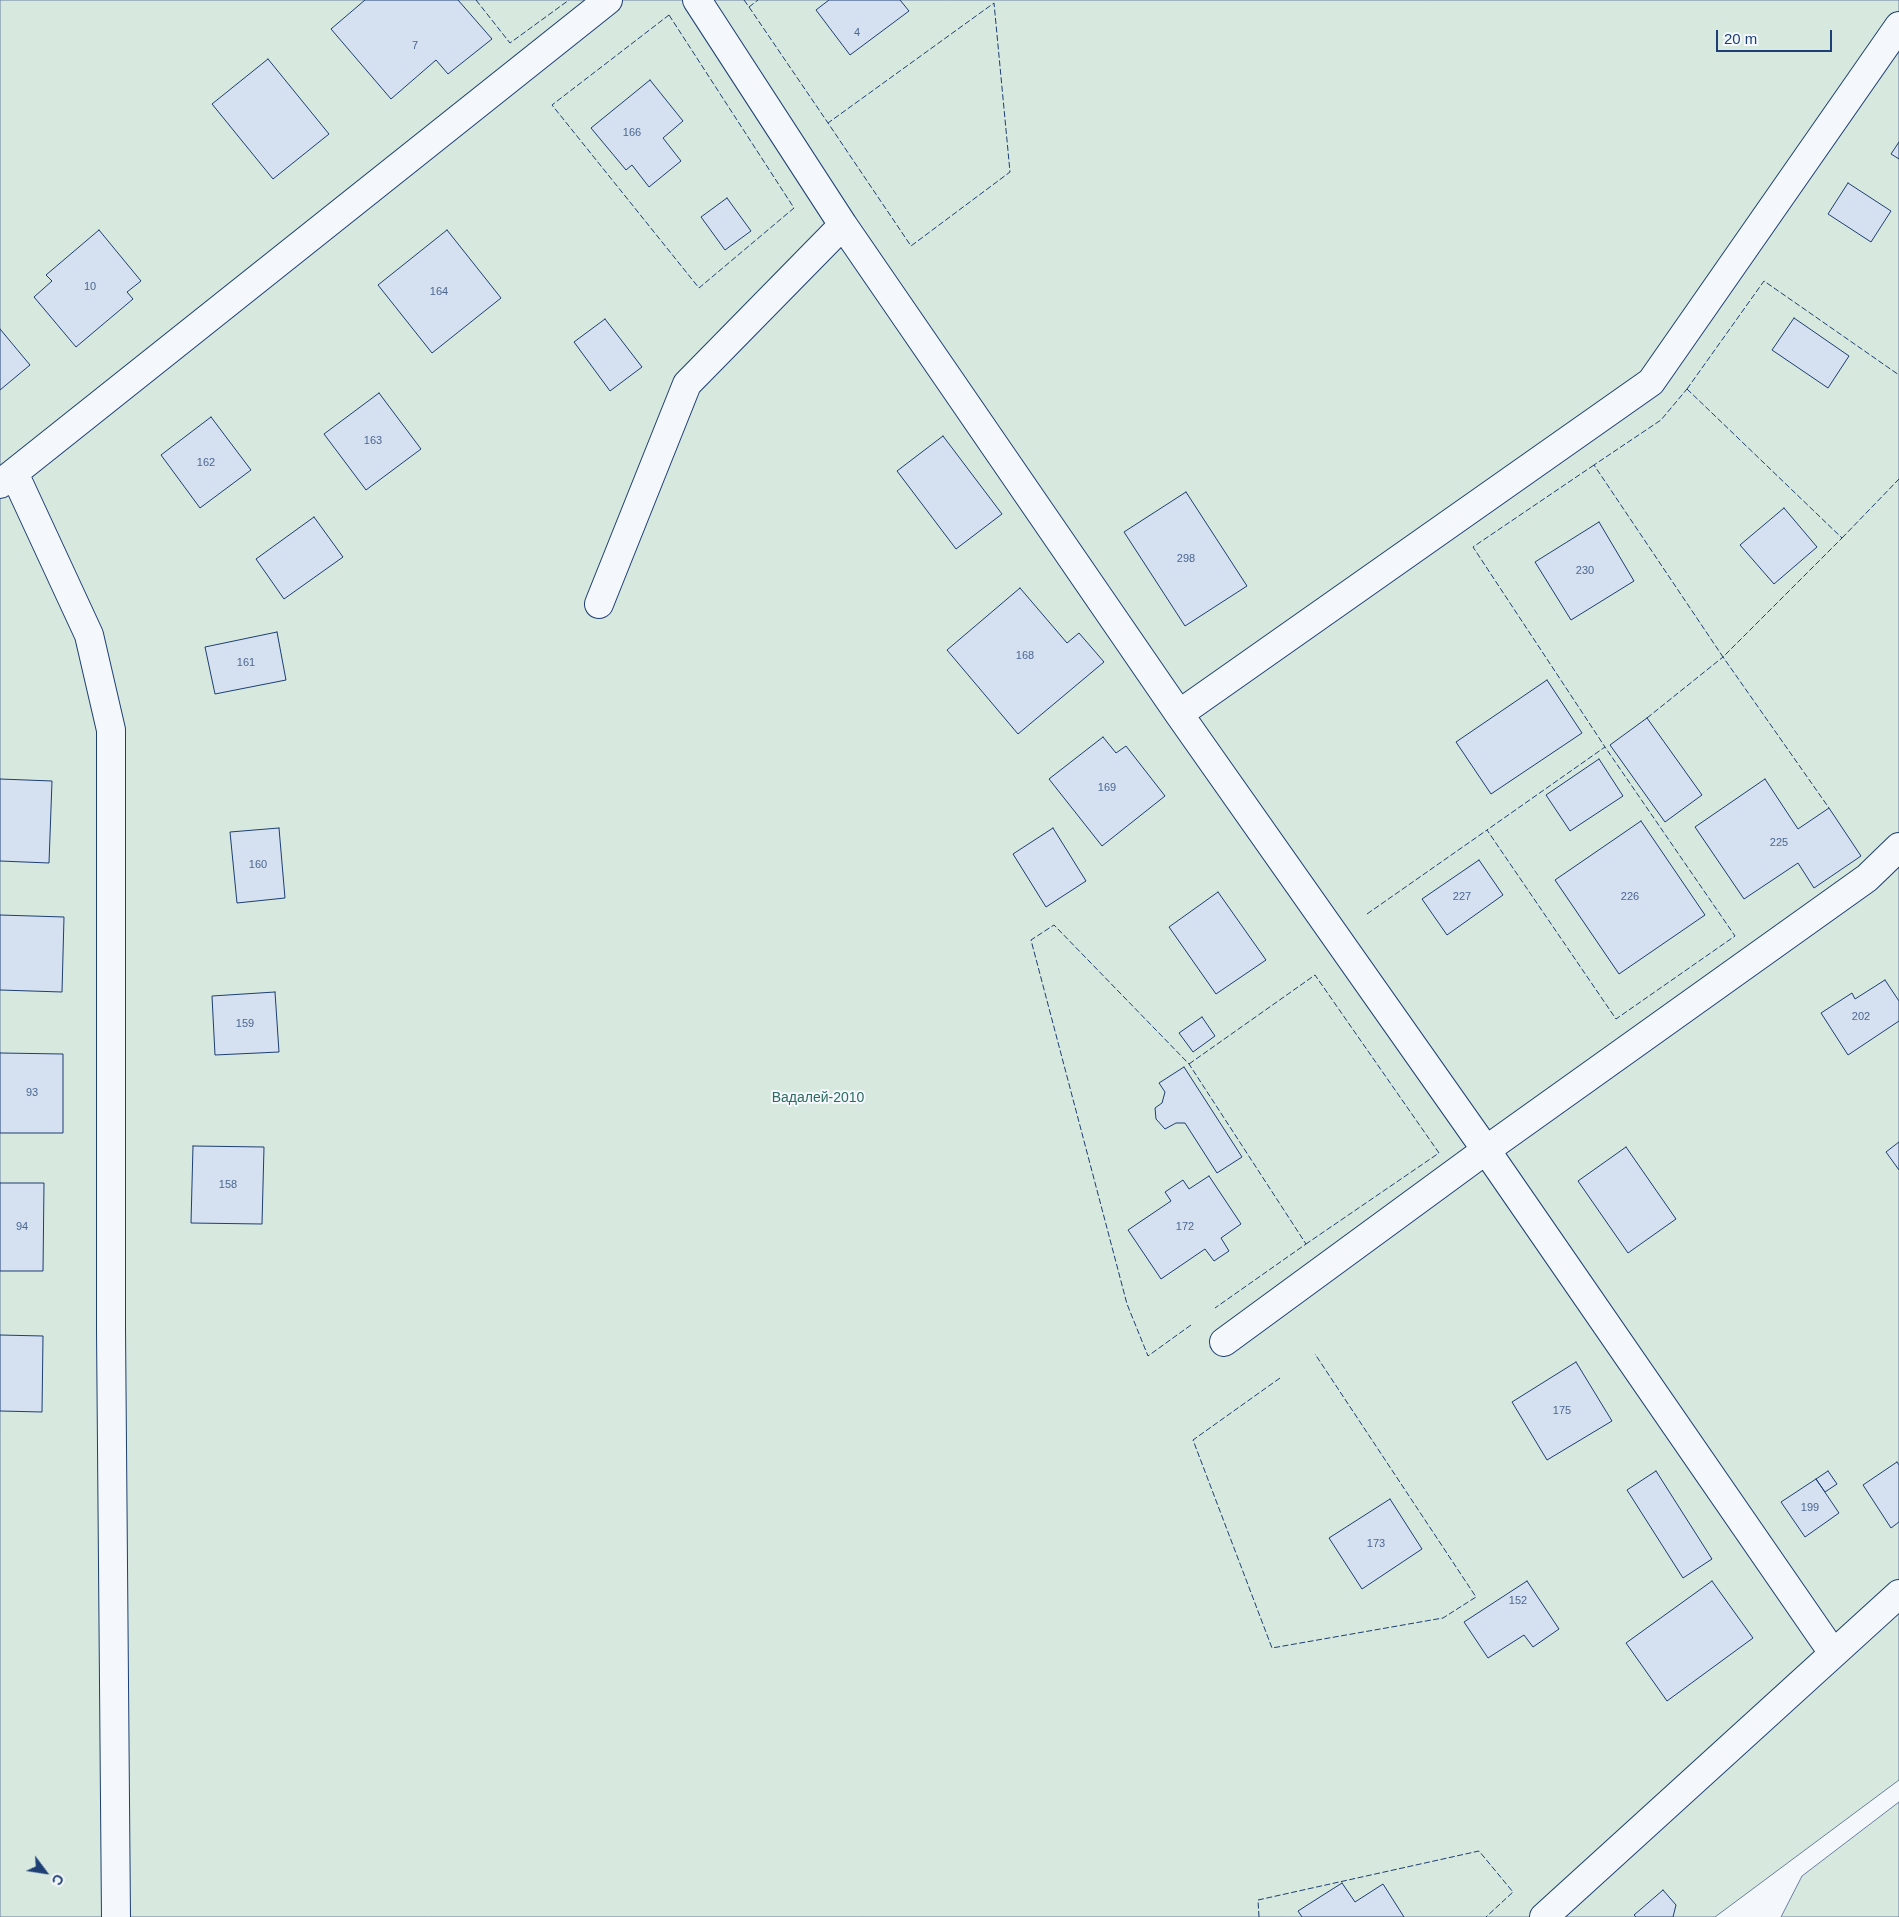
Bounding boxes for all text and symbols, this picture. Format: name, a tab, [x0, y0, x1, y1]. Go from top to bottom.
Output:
scale bar	[1719, 20, 1835, 52]
house number: 4	[854, 26, 860, 40]
text: 20 m	[1724, 30, 1757, 47]
house number: 7	[412, 39, 418, 53]
house number: 166	[623, 126, 641, 140]
house number: 10	[84, 280, 96, 294]
house number: 164	[430, 285, 448, 299]
house number: 163	[364, 434, 382, 448]
house number: 162	[197, 456, 215, 470]
house number: 298	[1177, 552, 1195, 566]
house number: 230	[1576, 564, 1594, 578]
house number: 168	[1016, 649, 1034, 663]
house number: 161	[237, 656, 255, 670]
house number: 169	[1098, 781, 1116, 795]
house number: 225	[1770, 836, 1788, 850]
house number: 160	[249, 858, 267, 872]
house number: 227	[1453, 890, 1471, 904]
house number: 226	[1621, 890, 1639, 904]
house number: 202	[1852, 1010, 1870, 1024]
house number: 159	[236, 1017, 254, 1031]
house number: 93	[26, 1086, 38, 1100]
park label: Вадалей-2010	[772, 1090, 864, 1106]
house number: 158	[219, 1178, 237, 1192]
house number: 94	[16, 1220, 28, 1234]
house number: 172	[1176, 1220, 1194, 1234]
house number: 175	[1553, 1404, 1571, 1418]
house number: 199	[1801, 1501, 1819, 1515]
house number: 173	[1367, 1537, 1385, 1551]
house number: 152	[1509, 1594, 1527, 1608]
north arrow	[20, 1847, 70, 1897]
text: С	[48, 1871, 67, 1888]

